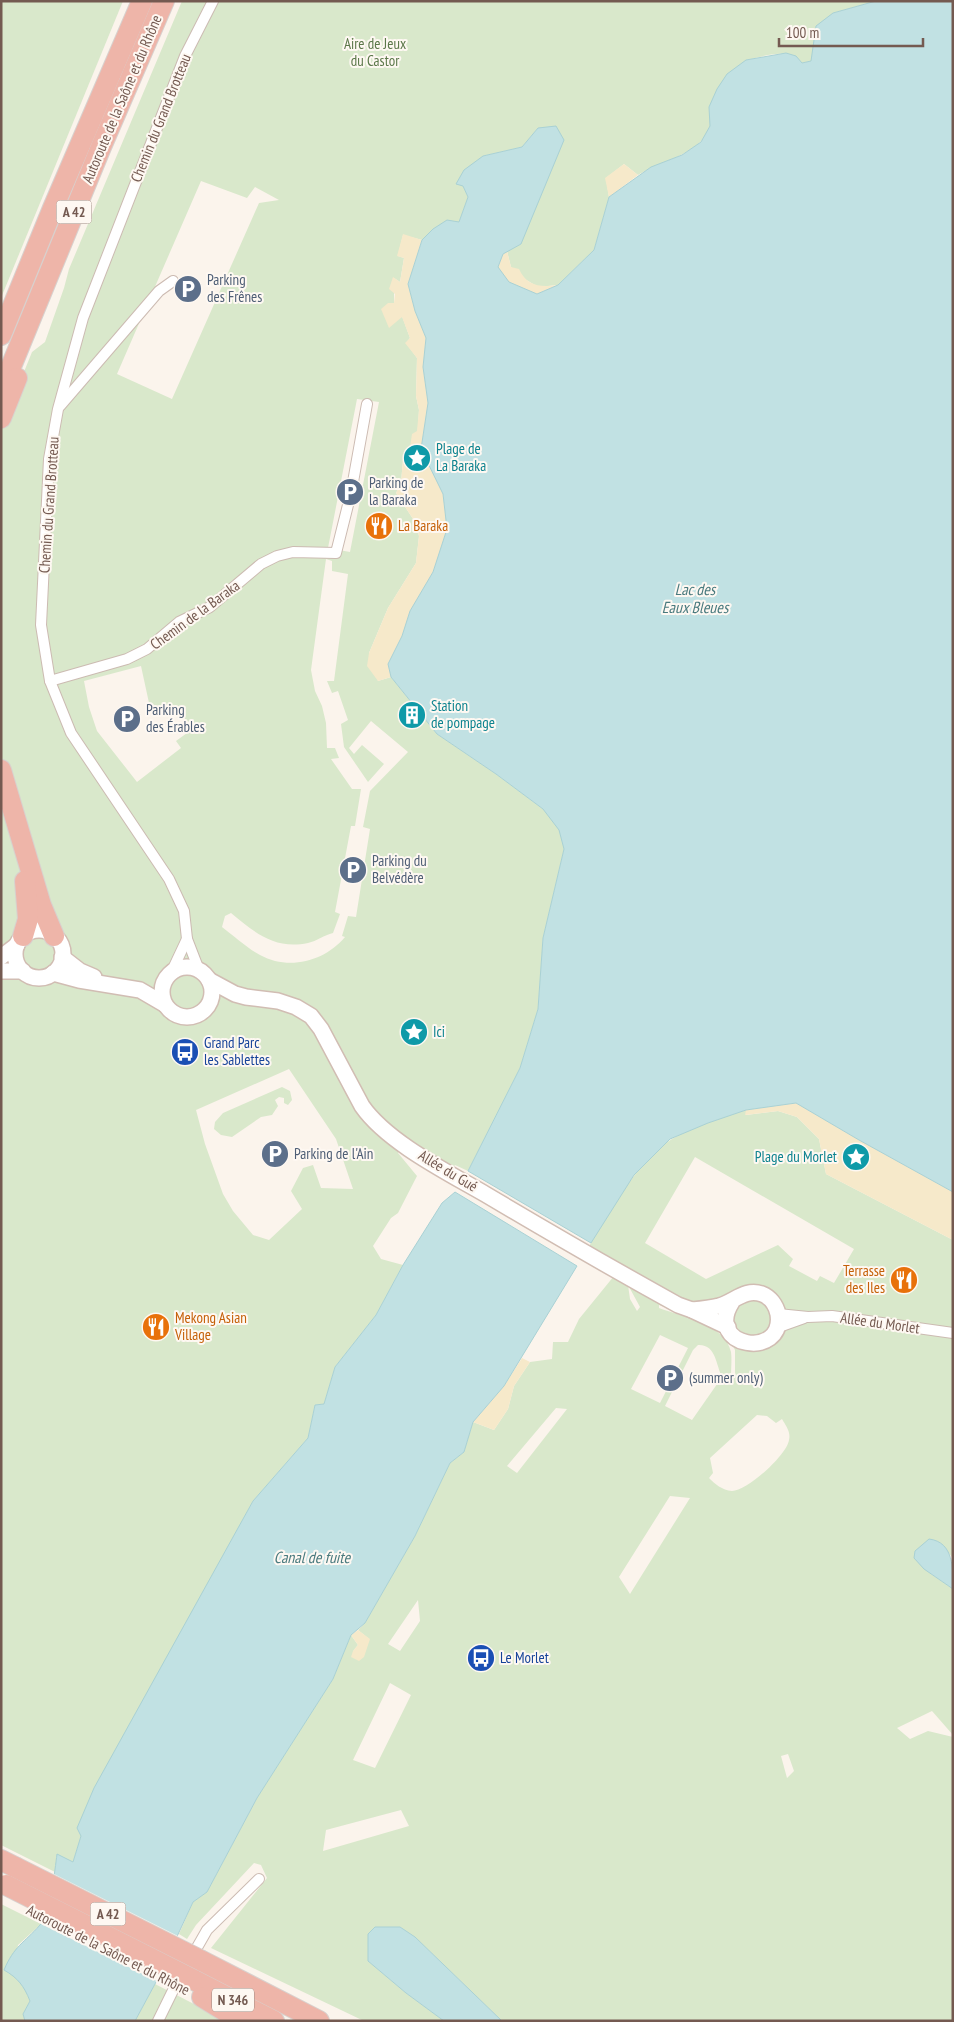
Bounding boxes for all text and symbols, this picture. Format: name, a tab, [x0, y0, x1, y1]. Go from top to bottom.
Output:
street label: Autoroute de la Saône et du Rhône	[77, 12, 166, 186]
scale bar	[779, 15, 923, 47]
text: 100 m	[786, 23, 819, 42]
park label: Aire de Jeux du Castor	[344, 34, 406, 70]
street label: Chemin du Grand Brotteau	[126, 51, 195, 185]
road number: A 42	[56, 200, 92, 223]
place label: Parking des Frênes	[207, 270, 262, 306]
parking icon: Parking des Frênes	[173, 274, 203, 304]
street label: Chemin du Grand Brotteau	[34, 436, 63, 574]
place label: Plage de La Baraka	[436, 439, 486, 475]
place icon: Plage de La Baraka	[402, 443, 432, 473]
place label: Parking de la Baraka	[369, 473, 423, 509]
parking icon: Parking de la Baraka	[335, 477, 365, 507]
restaurant icon: La Baraka	[364, 511, 394, 541]
place label: La Baraka	[398, 516, 448, 535]
street label: Chemin de la Baraka	[146, 576, 243, 653]
water label: Lac des Eaux Bleues	[662, 579, 730, 617]
place label: Station de pompage	[431, 696, 495, 732]
place label: Parking des Érables	[146, 700, 205, 736]
building icon: Station de pompage	[397, 700, 427, 730]
parking icon: Parking des Érables	[112, 704, 142, 734]
place label: Parking du Belvédère	[372, 851, 427, 887]
parking icon: Parking du Belvédère	[338, 855, 368, 885]
place icon: Ici	[399, 1017, 429, 1047]
place label: Ici	[433, 1022, 445, 1041]
place label: Grand Parc les Sablettes	[204, 1033, 270, 1069]
bus stop icon: Grand Parc les Sablettes	[170, 1037, 200, 1067]
parking icon: Parking de l'Ain	[260, 1139, 290, 1169]
place icon: Plage du Morlet	[841, 1142, 871, 1172]
place label: Parking de l'Ain	[294, 1144, 373, 1163]
street label: Allée du Gué	[415, 1145, 481, 1196]
place label: Plage du Morlet	[755, 1147, 837, 1166]
place label: Terrasse des Iles	[843, 1261, 885, 1297]
restaurant icon: Terrasse des Iles	[889, 1265, 919, 1295]
place label: Mekong Asian Village	[174, 1308, 247, 1344]
street label: Allée du Morlet	[839, 1308, 921, 1337]
restaurant icon: Mekong Asian Village	[141, 1312, 171, 1342]
parking icon: (summer only)	[655, 1363, 685, 1393]
place label: (summer only)	[689, 1368, 763, 1387]
water label: Canal de fuite	[274, 1547, 352, 1567]
bus stop icon: Le Morlet	[466, 1643, 496, 1673]
place label: Le Morlet	[500, 1648, 549, 1667]
street label: Autoroute de la Saône et du Rhône	[23, 1900, 193, 1999]
road number: A 42	[90, 1902, 126, 1926]
road number: N 346	[212, 1988, 254, 2012]

